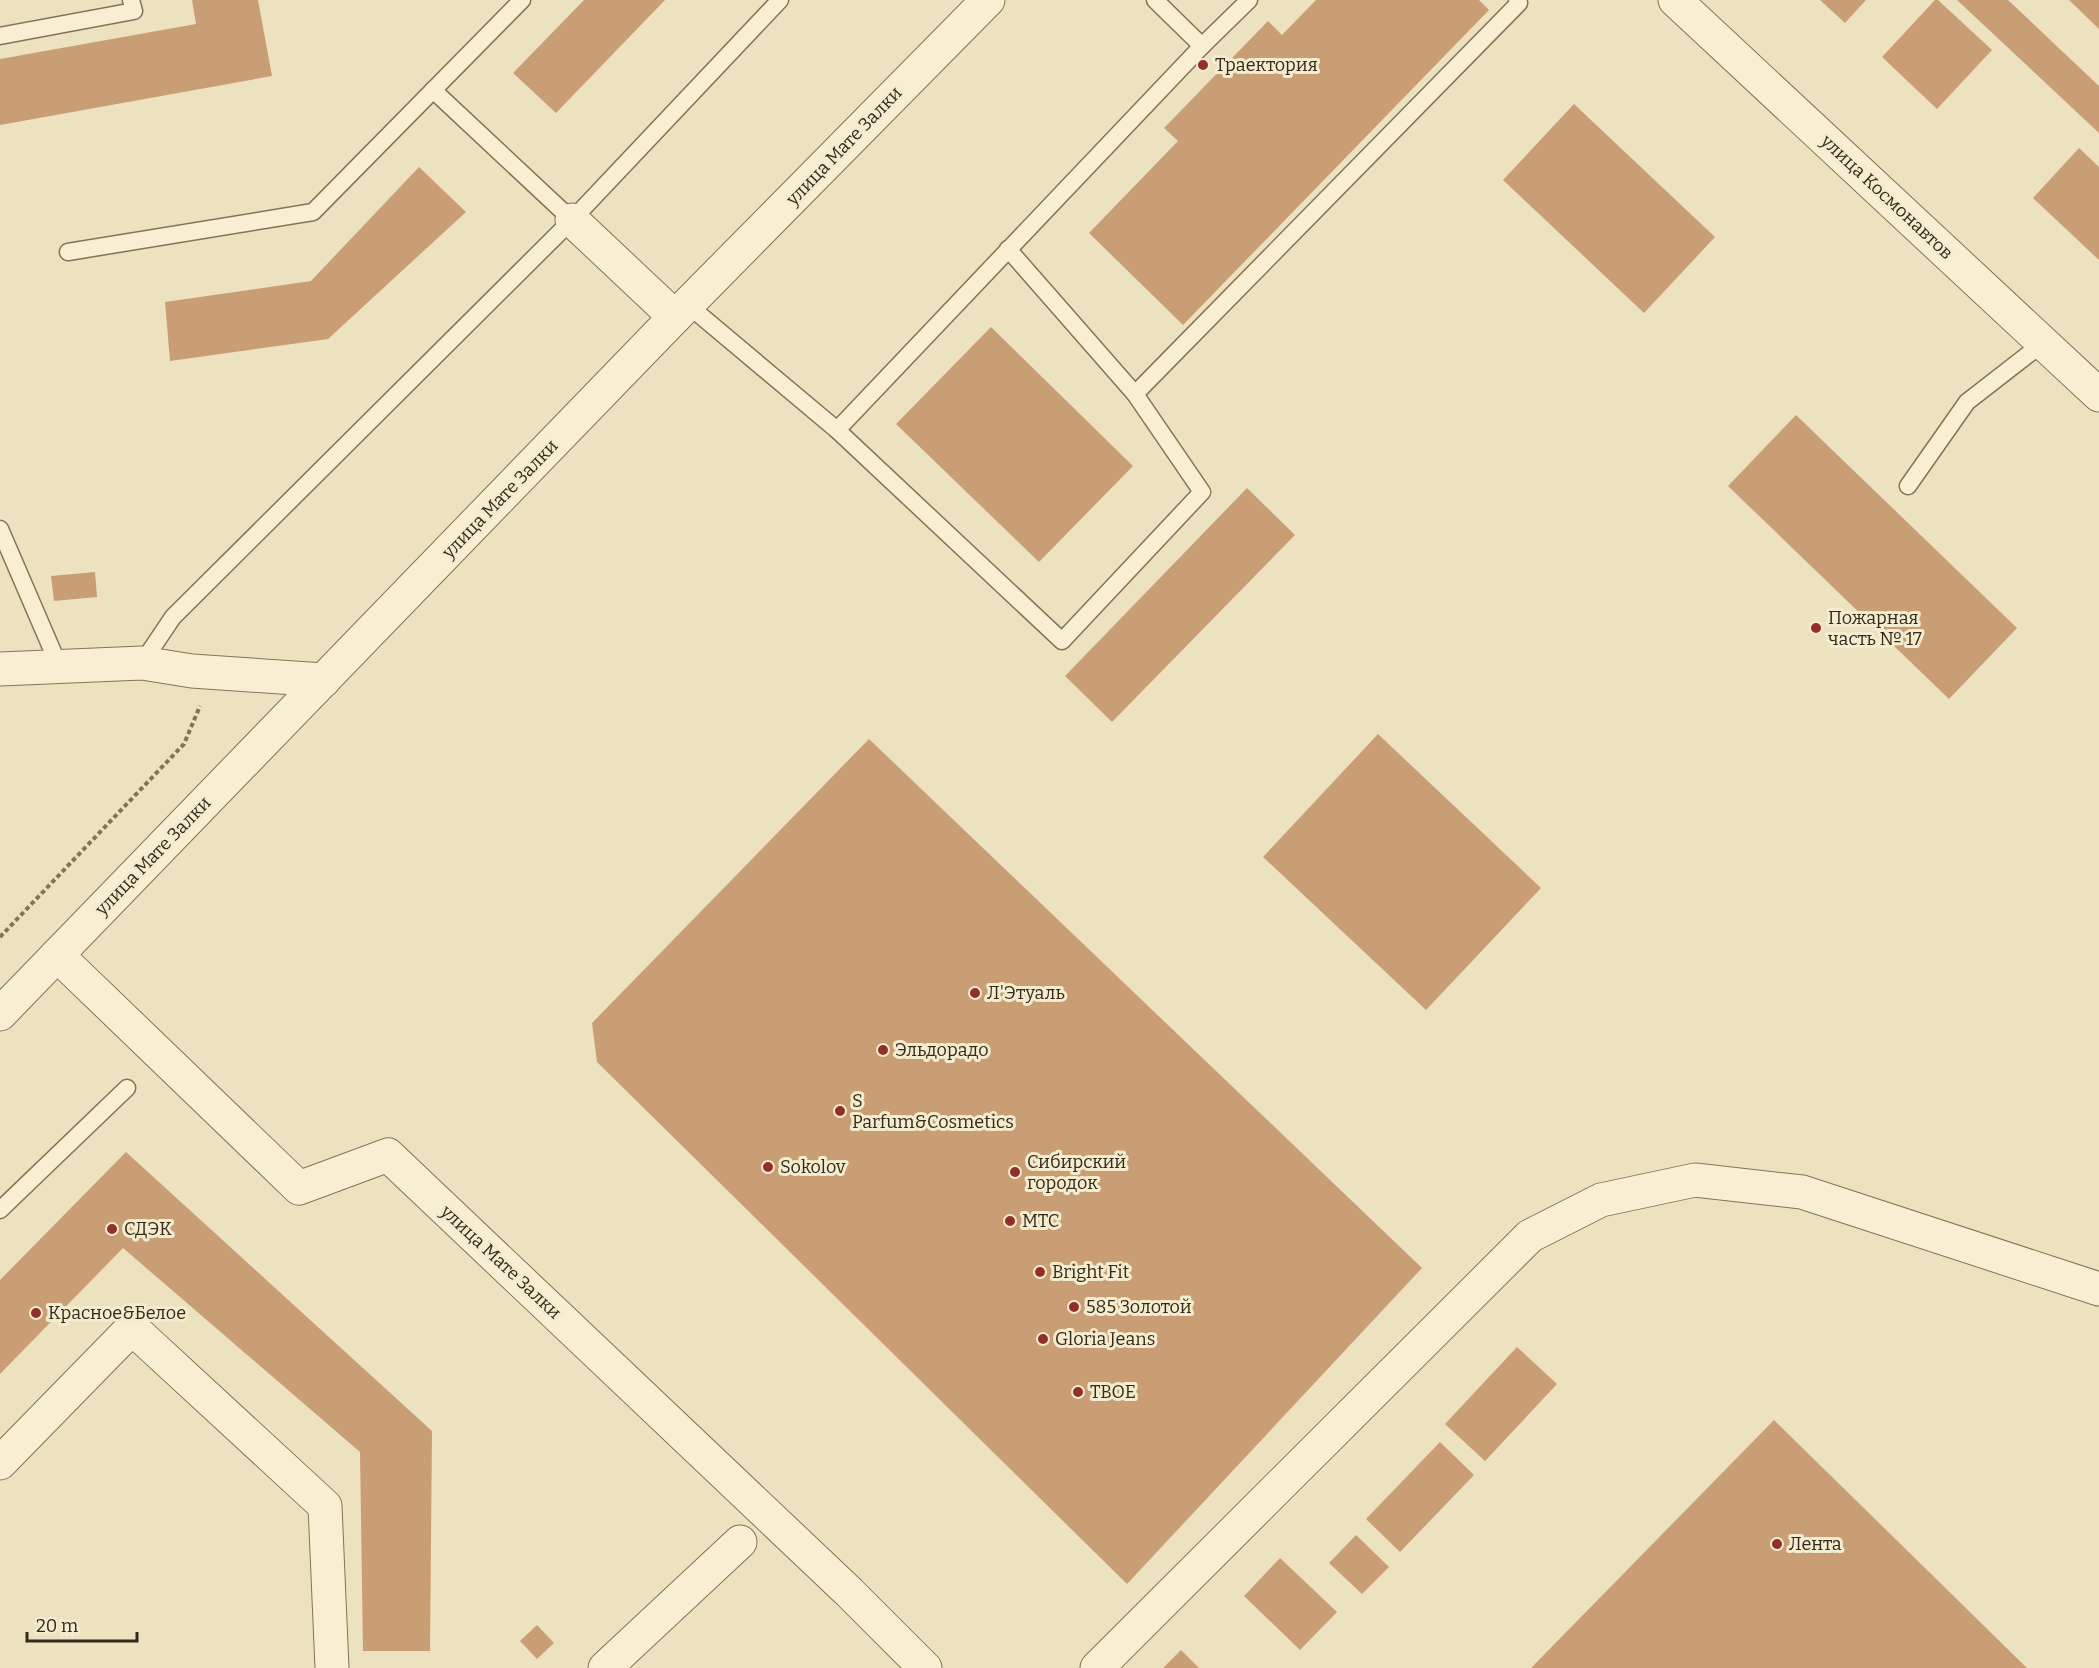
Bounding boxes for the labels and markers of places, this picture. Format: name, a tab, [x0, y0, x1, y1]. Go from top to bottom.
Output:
place label: Траектория	[1215, 54, 1318, 76]
marker: Траектория	[1196, 58, 1210, 72]
place label: Пожарная часть № 17	[1827, 607, 1922, 650]
marker: Пожарная часть № 17	[1809, 621, 1823, 635]
place label: Л'Этуаль	[987, 982, 1065, 1004]
marker: Л'Этуаль	[968, 986, 982, 1000]
place label: Эльдорадо	[895, 1039, 989, 1061]
marker: Эльдорадо	[876, 1043, 890, 1057]
place label: S Parfum&Cosmetics	[852, 1090, 1014, 1133]
marker: S Parfum&Cosmetics	[833, 1104, 847, 1118]
place label: Сибирский городок	[1027, 1151, 1126, 1194]
place label: Sokolov	[780, 1156, 846, 1178]
marker: Sokolov	[761, 1160, 775, 1174]
marker: Сибирский городок	[1008, 1165, 1022, 1179]
place label: МТС	[1022, 1210, 1059, 1232]
marker: МТС	[1003, 1214, 1017, 1228]
place label: СДЭК	[124, 1218, 172, 1240]
marker: СДЭК	[105, 1222, 119, 1236]
place label: Bright Fit	[1052, 1261, 1130, 1283]
marker: Bright Fit	[1033, 1265, 1047, 1279]
place label: 585 Золотой	[1086, 1296, 1192, 1318]
marker: 585 Золотой	[1067, 1300, 1081, 1314]
place label: Красное&Белое	[48, 1302, 186, 1324]
marker: Красное&Белое	[29, 1306, 43, 1320]
place label: Gloria Jeans	[1055, 1328, 1155, 1350]
marker: Gloria Jeans	[1036, 1332, 1050, 1346]
place label: ТВОЕ	[1090, 1381, 1136, 1403]
marker: ТВОЕ	[1071, 1385, 1085, 1399]
place label: Лента	[1789, 1533, 1842, 1555]
marker: Лента	[1770, 1537, 1784, 1551]

